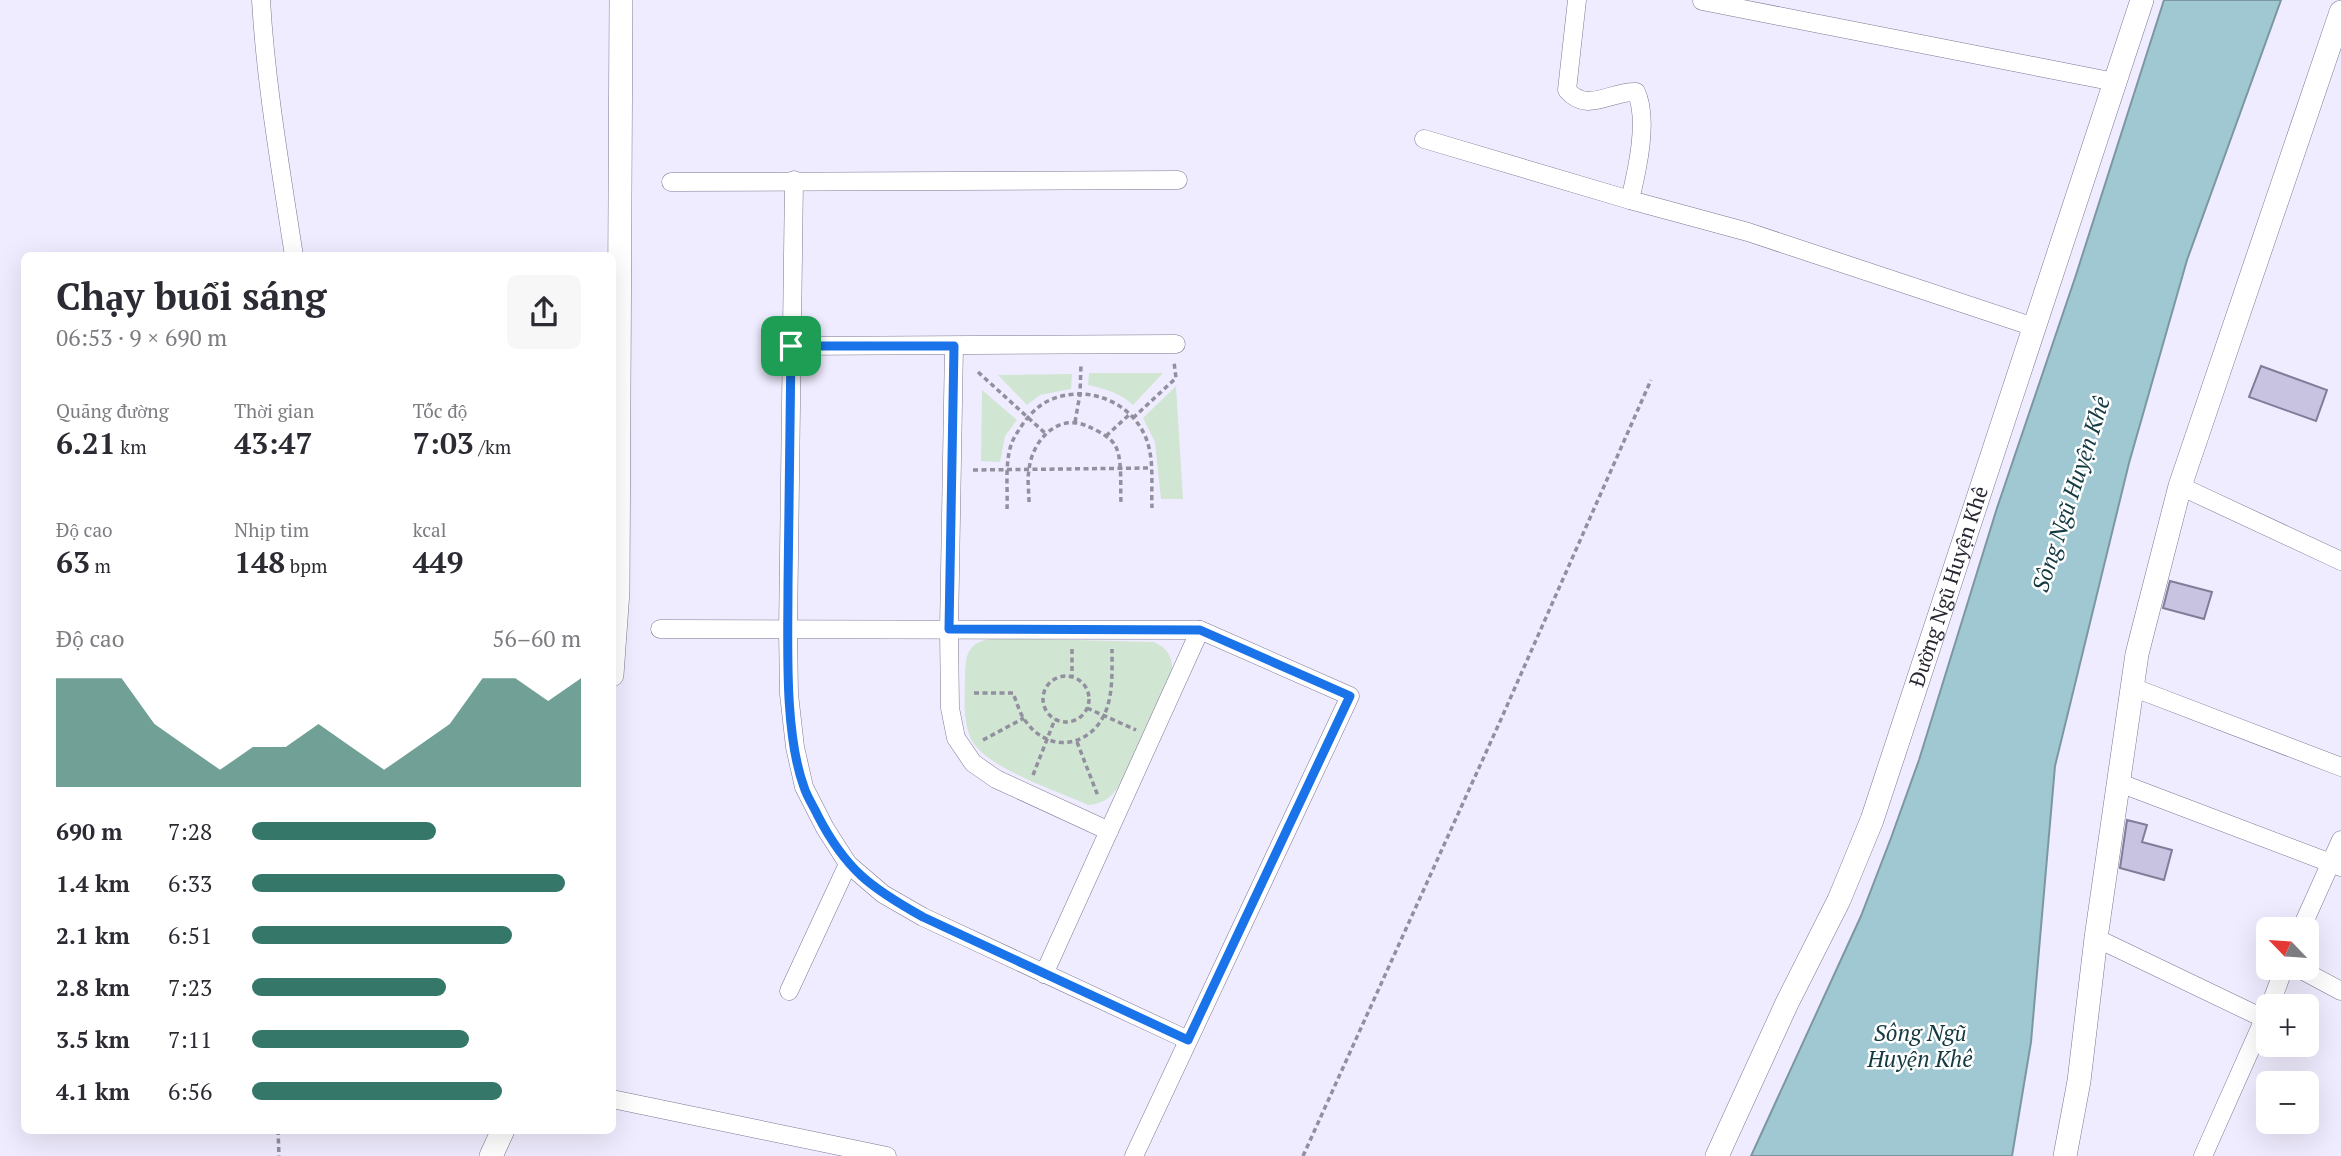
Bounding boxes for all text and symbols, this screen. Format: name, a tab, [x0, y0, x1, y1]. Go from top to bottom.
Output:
text: Chạy buổi sáng	[56, 271, 327, 321]
button: share	[507, 275, 581, 349]
pin	[761, 316, 821, 376]
text: 06:53 · 9 × 690 m	[56, 322, 227, 353]
icon: arrive	[772, 327, 810, 365]
water label: Sông Ngũ Huyện Khê	[2024, 392, 2117, 596]
text: Quãng đường	[56, 398, 169, 423]
text: Thời gian	[234, 398, 314, 423]
text: Tốc độ	[413, 398, 467, 423]
text: 6.21	[56, 423, 116, 463]
text: 43:47	[234, 423, 312, 463]
text: 7:03	[413, 423, 474, 463]
text: km	[116, 434, 147, 459]
text: /km	[474, 434, 511, 459]
street label: Đường Ngũ Huyện Khê	[1902, 482, 1994, 690]
text: Độ cao	[56, 517, 113, 542]
text: Nhịp tim	[234, 517, 309, 542]
text: kcal	[413, 517, 446, 542]
text: 63	[56, 542, 90, 582]
text: 148	[234, 542, 285, 582]
text: 449	[413, 542, 464, 582]
text: m	[90, 553, 111, 578]
text: bpm	[285, 553, 327, 578]
text: Độ cao	[56, 623, 124, 654]
text: 56–60 m	[492, 623, 581, 654]
text: 690 m	[56, 816, 122, 847]
text: 7:28	[168, 816, 212, 847]
text: 1.4 km	[56, 868, 130, 899]
text: 6:33	[168, 868, 212, 899]
north arrow	[2256, 917, 2319, 980]
map controls	[2256, 917, 2319, 1134]
text: 2.1 km	[56, 920, 130, 951]
text: 6:51	[168, 920, 212, 951]
text: 2.8 km	[56, 972, 130, 1003]
text: 7:23	[168, 972, 212, 1003]
button: +	[2256, 994, 2319, 1057]
water label: Sông Ngũ Huyện Khê	[1866, 1017, 1973, 1074]
text: 3.5 km	[56, 1024, 130, 1055]
text: 7:11	[168, 1024, 212, 1055]
button: −	[2256, 1071, 2319, 1134]
text: 4.1 km	[56, 1076, 130, 1107]
text: 6:56	[168, 1076, 212, 1107]

